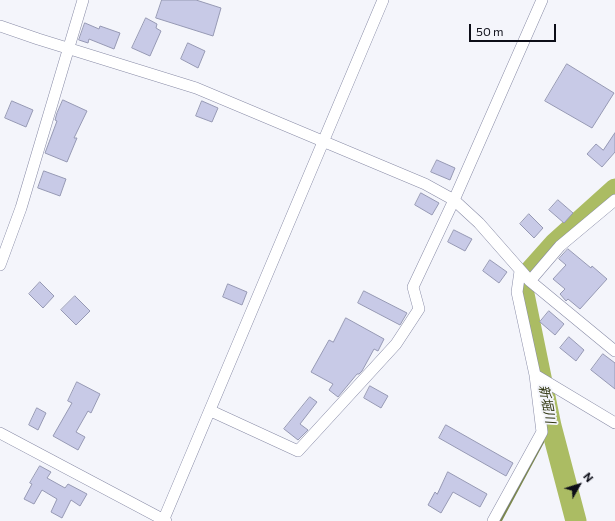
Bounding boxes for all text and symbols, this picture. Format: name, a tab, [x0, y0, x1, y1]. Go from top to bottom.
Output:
scale bar	[471, 16, 558, 42]
text: 50 m	[476, 24, 504, 38]
water label: 新堀川	[536, 383, 558, 425]
north arrow	[559, 465, 599, 505]
text: N	[581, 470, 596, 484]

